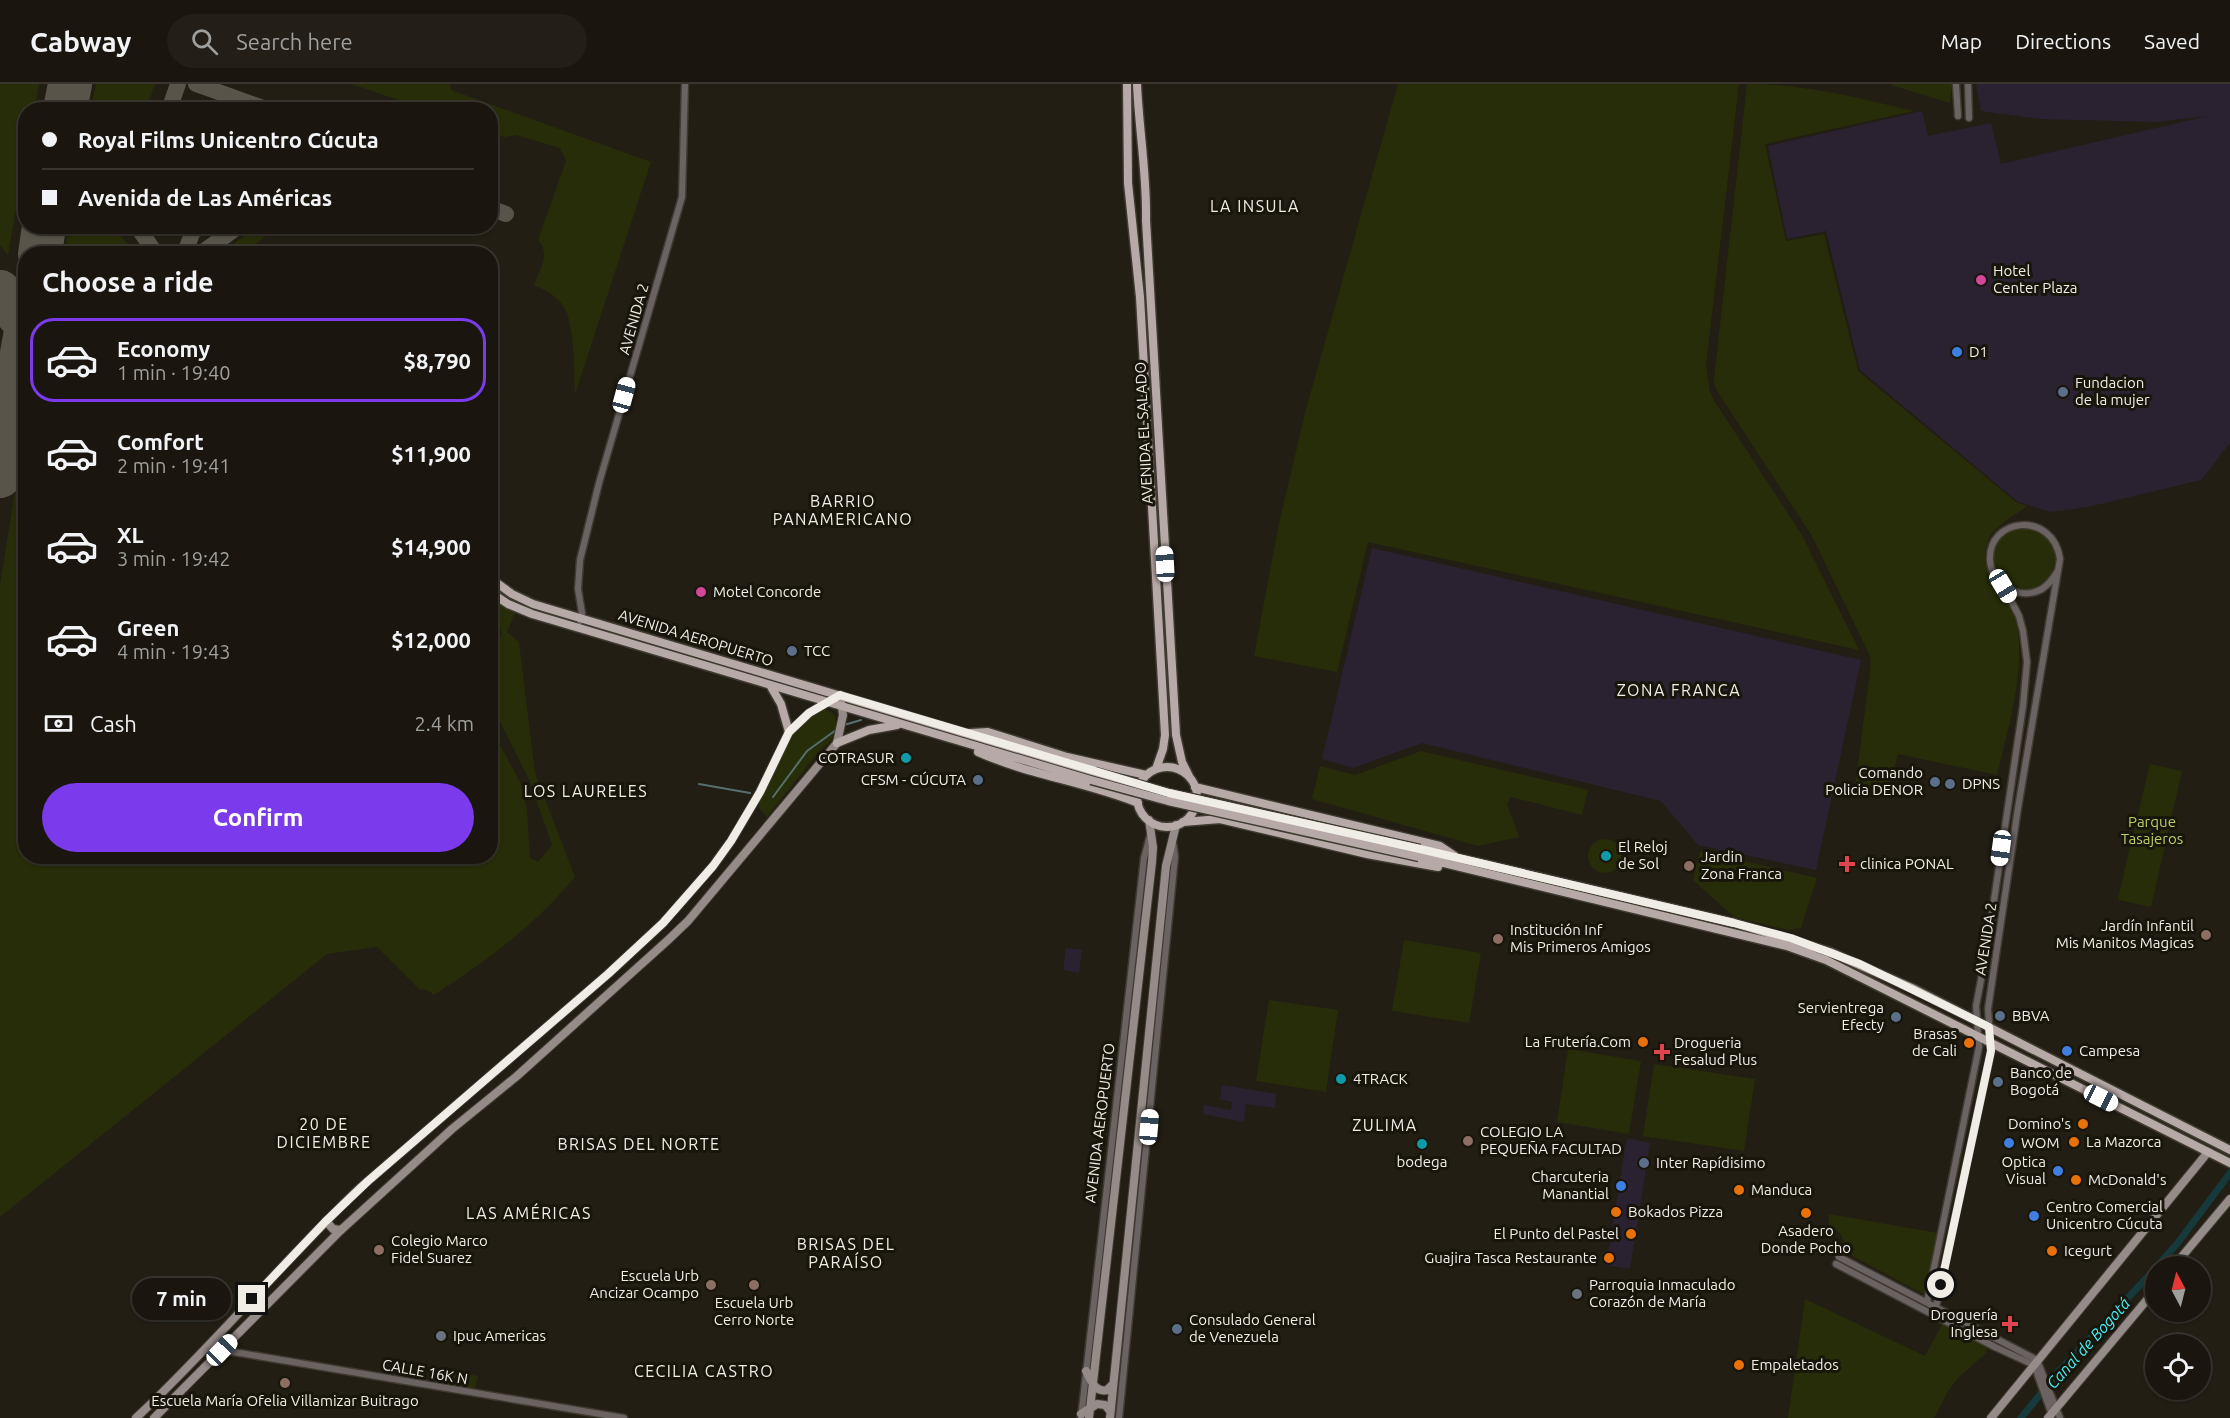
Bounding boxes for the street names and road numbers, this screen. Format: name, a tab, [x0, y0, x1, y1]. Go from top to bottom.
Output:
street label: AVENIDA 2	[615, 281, 652, 357]
street label: AVENIDA EL SALADO	[1131, 362, 1156, 504]
street label: AVENIDA AEROPUERTO	[617, 606, 776, 669]
street label: AVENIDA 2	[1971, 901, 2000, 977]
street label: AVENIDA AEROPUERTO	[1081, 1042, 1118, 1204]
street label: CALLE 16K N	[381, 1356, 469, 1387]

